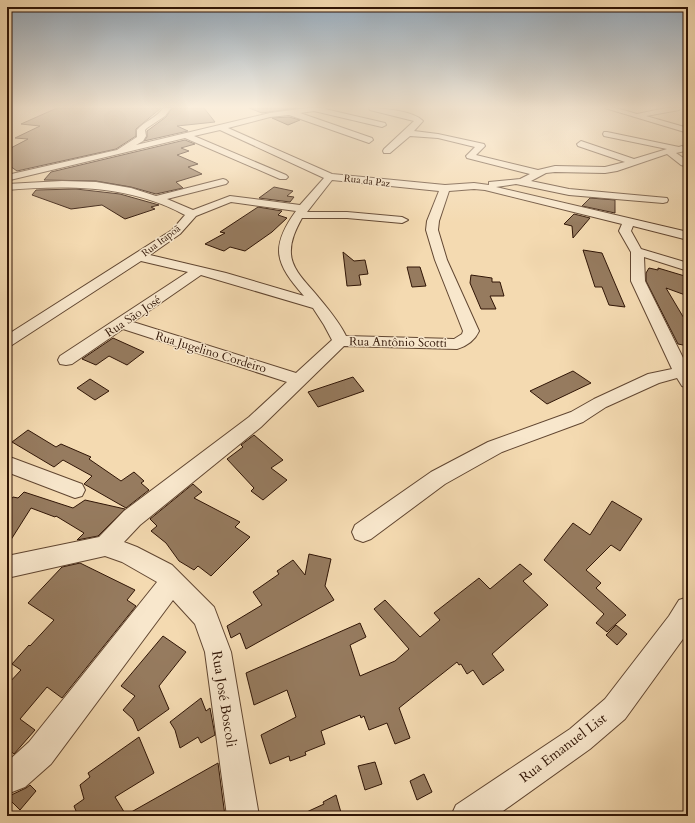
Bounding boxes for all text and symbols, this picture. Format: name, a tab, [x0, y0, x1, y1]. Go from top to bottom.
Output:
street label: Rua da Paz	[343, 171, 391, 191]
street label: Rua Itapoã	[139, 221, 184, 260]
street label: Rua São José	[102, 291, 164, 341]
street label: Rua Jugelino Cordeiro	[154, 328, 269, 377]
street label: Rua Antônio Scotti	[349, 333, 448, 351]
street label: Rua José Boscoli	[207, 649, 241, 749]
street label: Rua Emanuel List	[516, 709, 611, 787]

